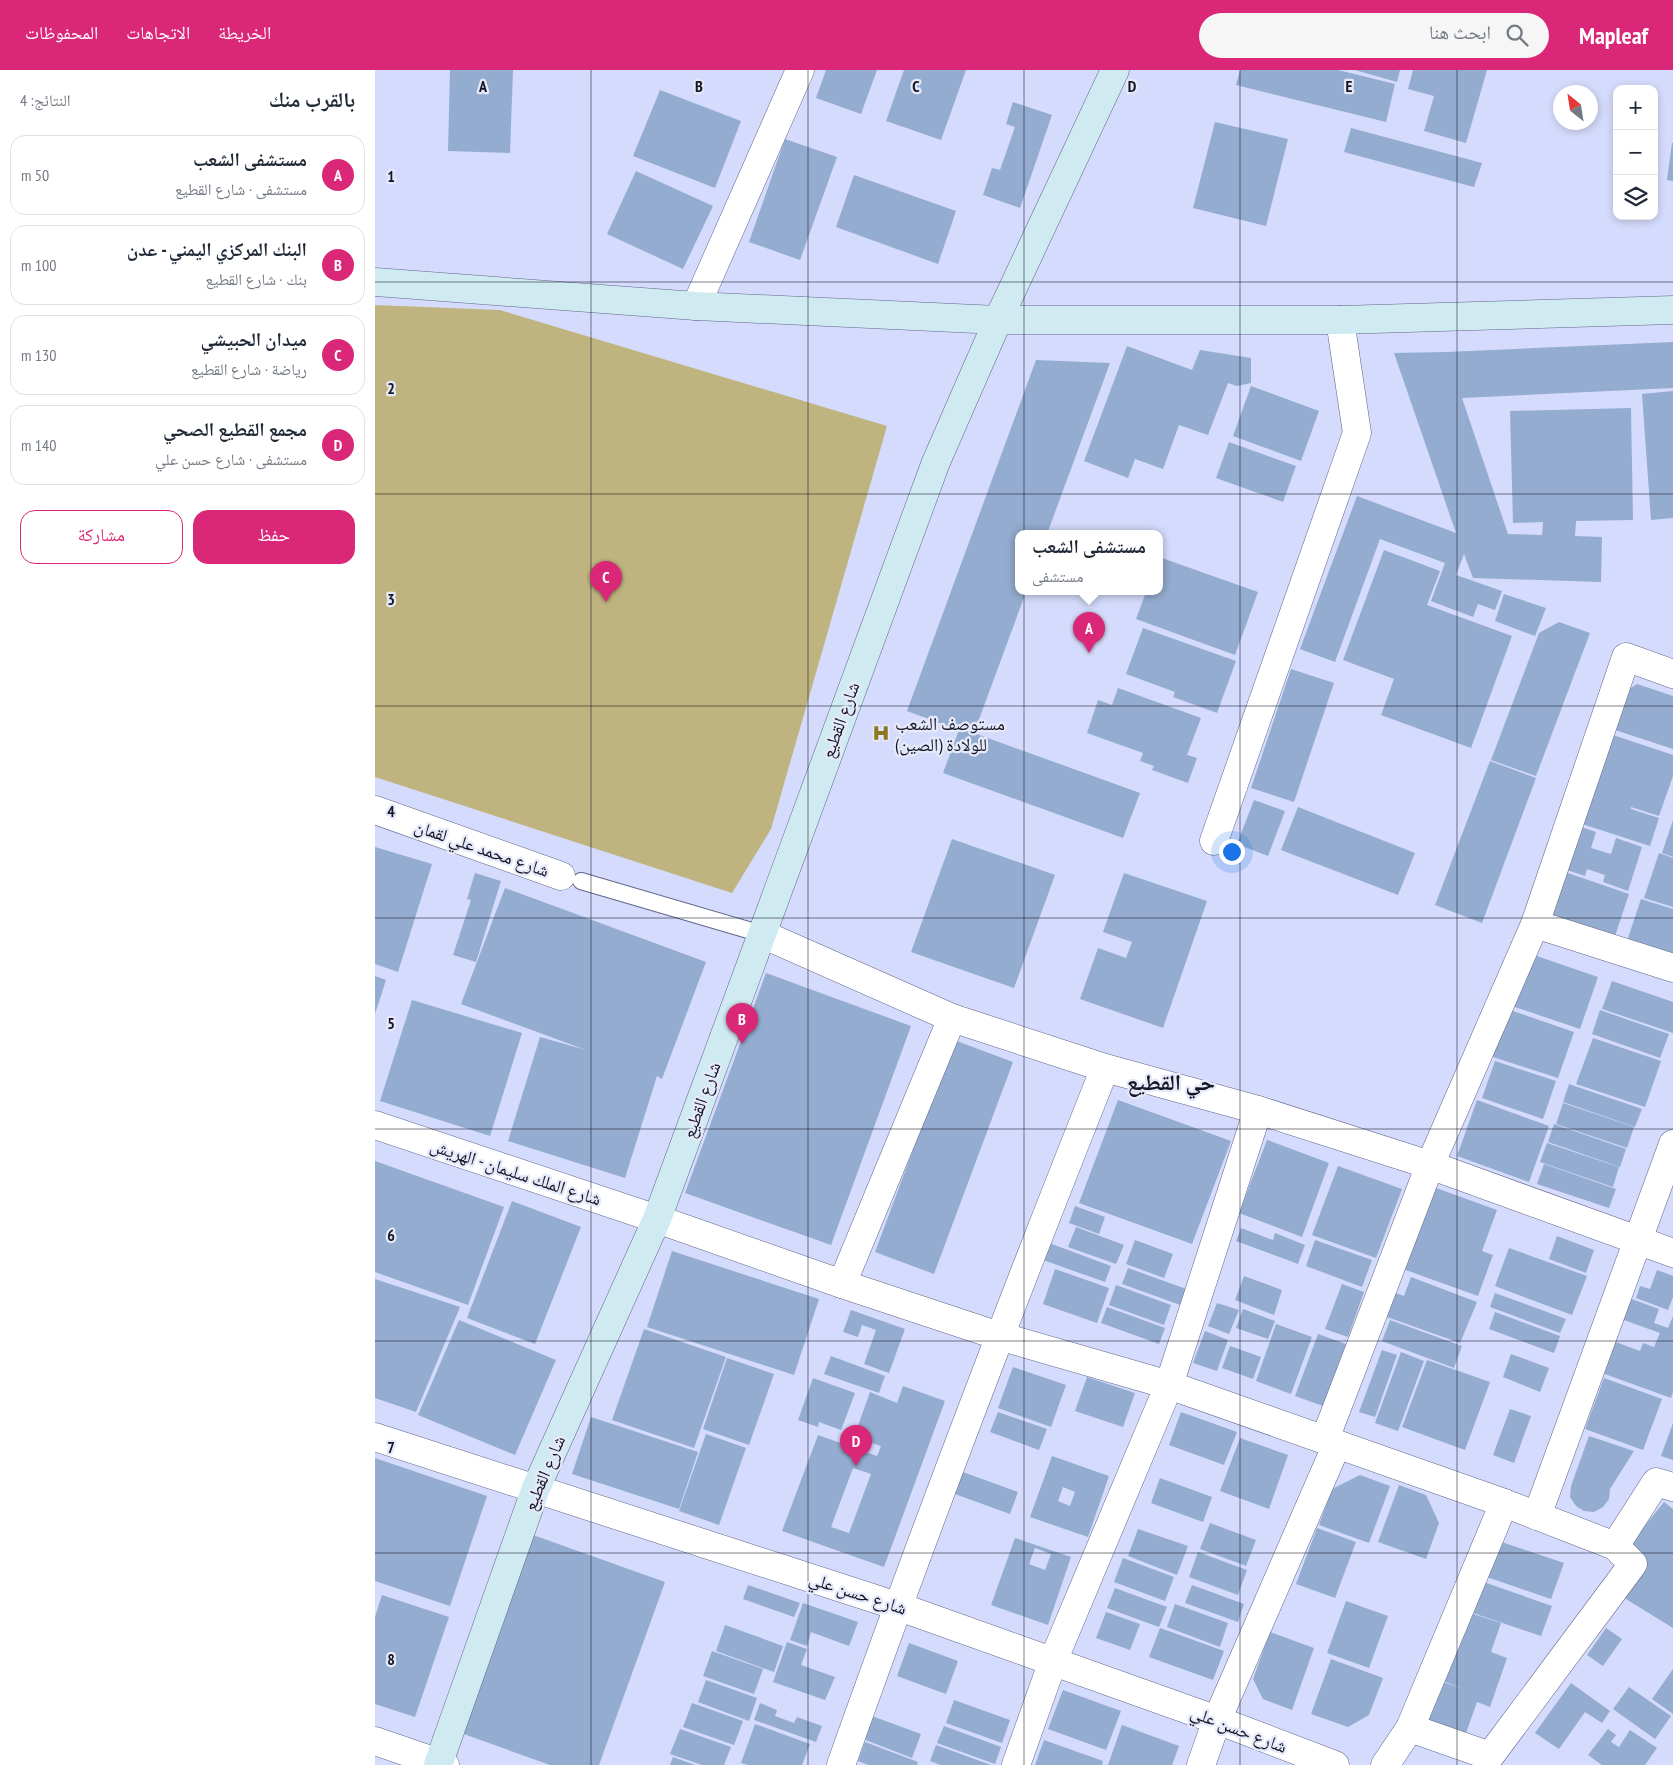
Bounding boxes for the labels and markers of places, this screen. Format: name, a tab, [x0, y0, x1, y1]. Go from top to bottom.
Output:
pin: C	[590, 561, 622, 602]
pin: A	[1073, 612, 1105, 653]
place label: مستوصف الشعب (الصين) للولادة	[895, 712, 1005, 756]
hospital icon: مستوصف الشعب (الصين) للولادة	[871, 723, 891, 743]
pin: B	[726, 1003, 758, 1044]
pin: D	[840, 1425, 872, 1466]

